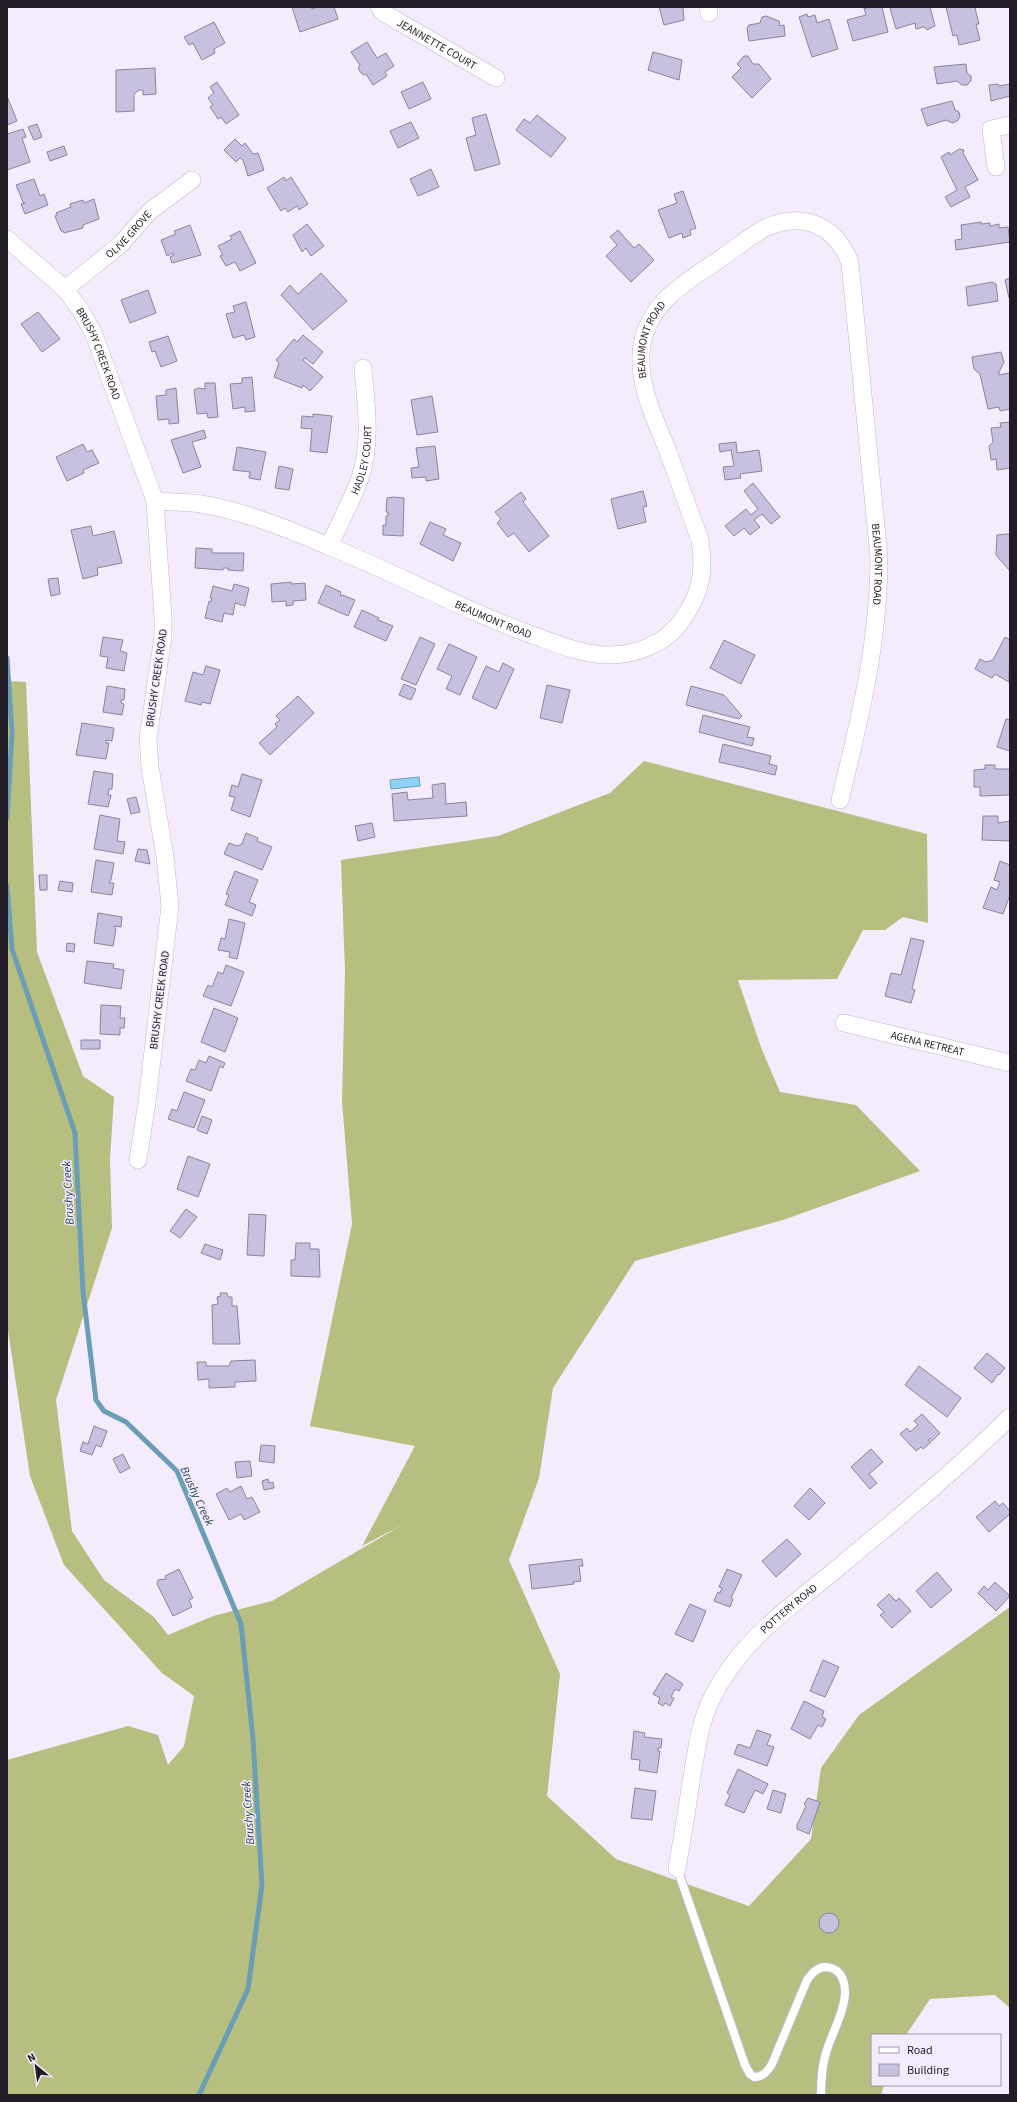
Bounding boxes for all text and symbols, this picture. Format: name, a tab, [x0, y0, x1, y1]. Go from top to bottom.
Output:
street label: JEANNETTE COURT	[394, 15, 479, 73]
street label: OLIVE GROVE	[102, 207, 155, 262]
street label: BEAUMONT ROAD	[634, 298, 669, 380]
street label: BRUSHY CREEK ROAD	[72, 305, 124, 402]
street label: HADLEY COURT	[347, 425, 375, 497]
street label: BEAUMONT ROAD	[868, 523, 886, 606]
street label: BEAUMONT ROAD	[452, 597, 534, 642]
street label: BRUSHY CREEK ROAD	[142, 628, 171, 728]
street label: BRUSHY CREEK ROAD	[146, 950, 173, 1050]
street label: AGENA RETREAT	[889, 1028, 966, 1060]
water label: Brushy Creek	[58, 1160, 79, 1225]
water label: Brushy Creek	[175, 1464, 218, 1529]
street label: POTTERY ROAD	[757, 1580, 821, 1637]
water label: Brushy Creek	[238, 1780, 259, 1845]
legend	[871, 2034, 1001, 2086]
text: Road	[907, 2042, 933, 2059]
north arrow	[16, 2046, 56, 2086]
text: N	[25, 2049, 38, 2066]
text: Building	[907, 2062, 949, 2079]

